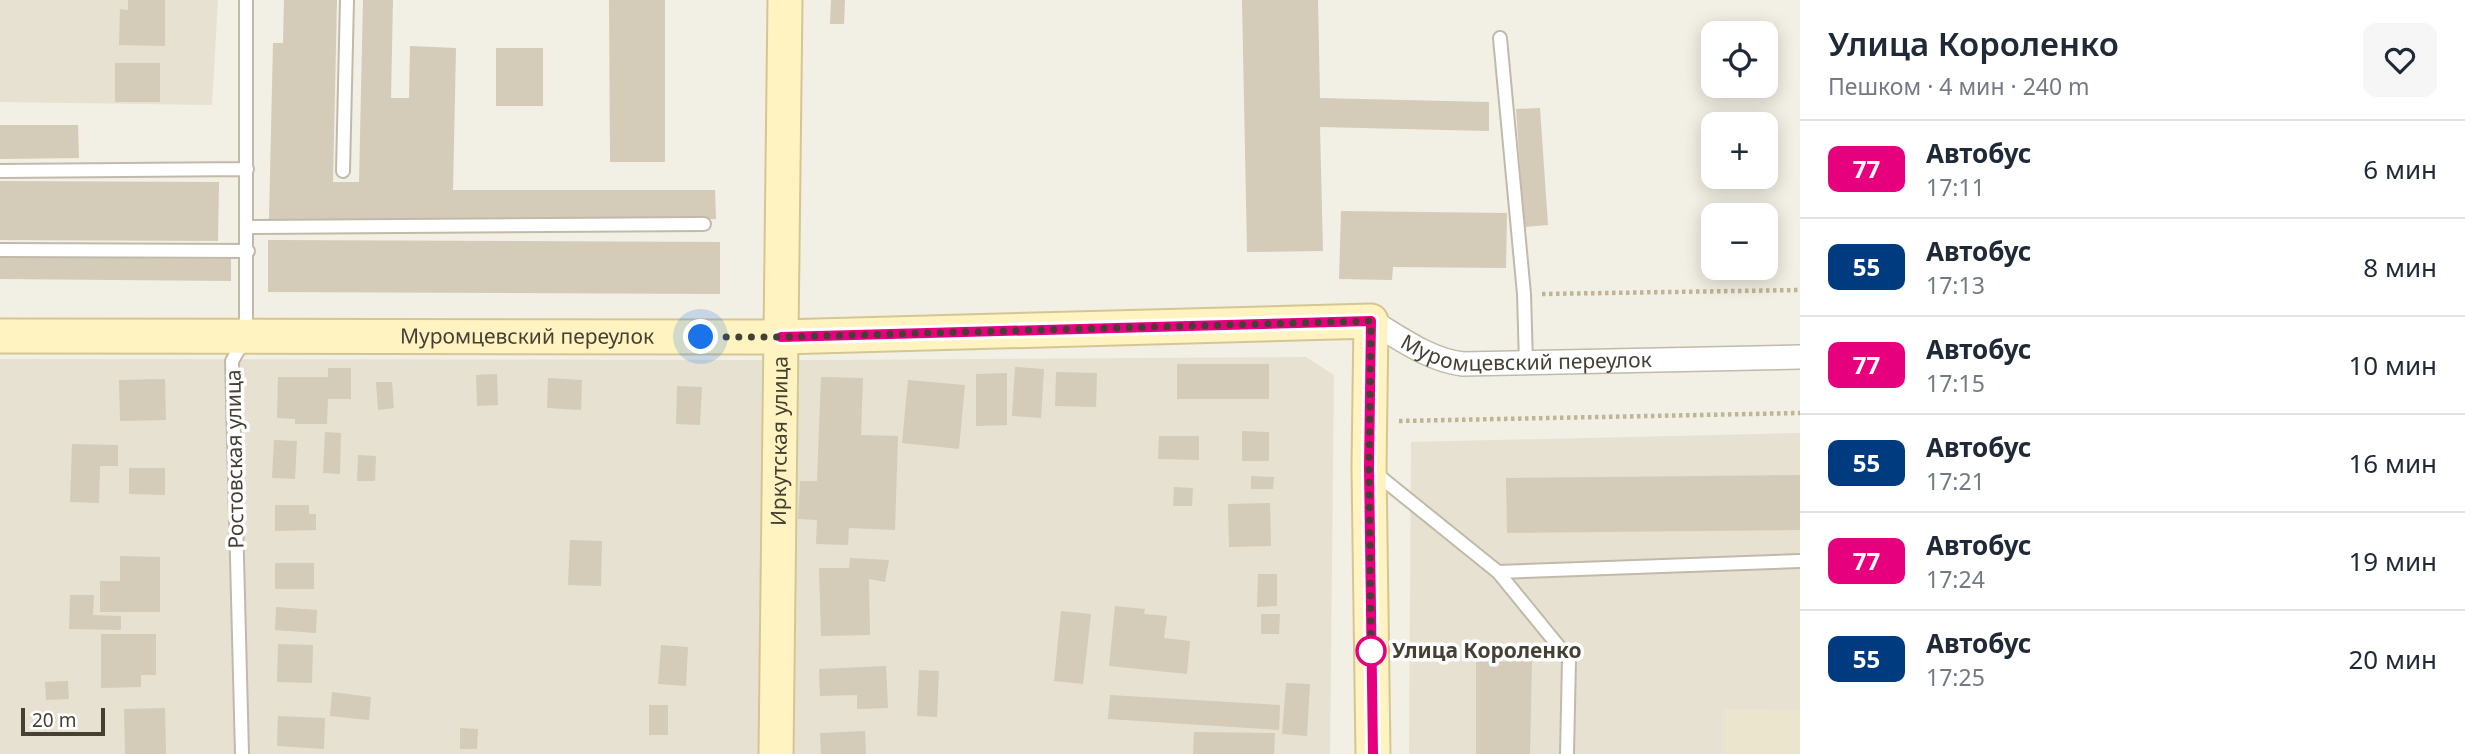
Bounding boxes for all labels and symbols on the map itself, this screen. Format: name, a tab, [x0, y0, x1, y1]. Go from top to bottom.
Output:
your location	[683, 319, 718, 354]
street label: Муромцевский переулок	[400, 322, 654, 350]
street label: Муромцевский переулок	[1396, 327, 1652, 378]
street label: Иркутская улица	[764, 356, 794, 526]
street label: Ростовская улица	[218, 369, 250, 549]
marker: Улица Короленко	[1356, 636, 1386, 666]
place label: Улица Короленко	[1392, 636, 1582, 664]
scale bar	[21, 705, 105, 737]

